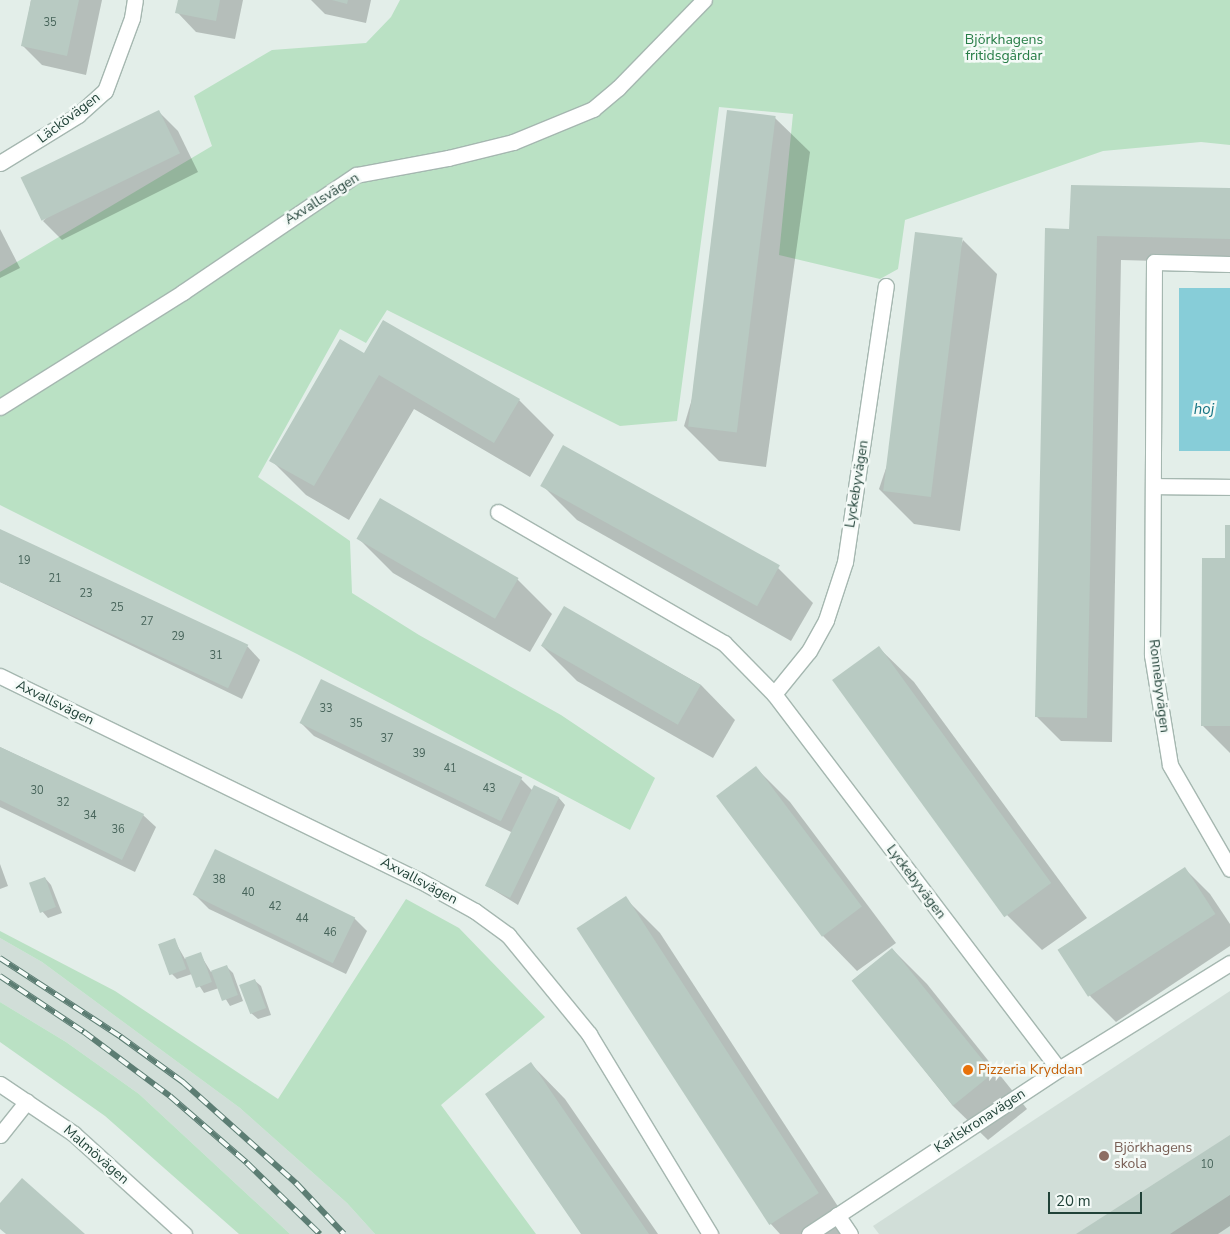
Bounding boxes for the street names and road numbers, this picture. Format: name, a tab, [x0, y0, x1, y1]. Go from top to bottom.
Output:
street label: Läckövägen	[34, 89, 104, 147]
street label: Axvallsvägen	[282, 169, 362, 229]
street label: Lyckebyvägen	[842, 439, 872, 529]
street label: Ronnebyvägen	[1145, 638, 1173, 734]
street label: Axvallsvägen	[13, 677, 97, 729]
street label: Lyckebyvägen	[883, 842, 949, 922]
street label: Axvallsvägen	[378, 854, 460, 908]
street label: Karlskronavägen	[931, 1085, 1029, 1157]
street label: Malmövägen	[60, 1122, 132, 1188]

